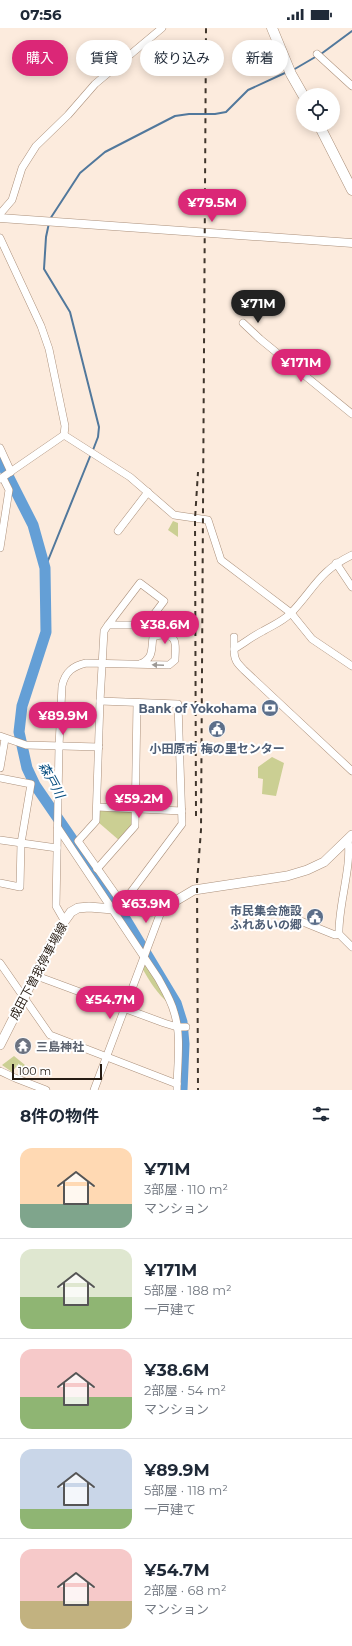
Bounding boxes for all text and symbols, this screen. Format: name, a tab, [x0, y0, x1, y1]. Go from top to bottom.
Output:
text: 07:56	[20, 5, 62, 24]
chip: 購入	[12, 40, 68, 76]
chip: 賃貸	[76, 40, 132, 76]
chip: 絞り込み	[140, 40, 224, 76]
chip: 新着	[232, 40, 288, 76]
map controls	[296, 88, 340, 132]
button: locate	[296, 88, 340, 132]
pin: ¥79.5M	[179, 189, 245, 223]
text: ¥79.5M	[187, 194, 237, 210]
pin: ¥71M	[234, 290, 282, 324]
text: ¥71M	[240, 295, 276, 311]
pin: ¥171M	[273, 349, 329, 383]
text: ¥171M	[281, 354, 321, 370]
pin: ¥38.6M	[132, 611, 198, 645]
text: ¥38.6M	[140, 616, 190, 632]
one-way arrow	[152, 661, 164, 668]
bank icon: Bank of Yokohama	[260, 698, 280, 718]
place label: Bank of Yokohama	[139, 701, 257, 716]
pin: ¥89.9M	[30, 702, 96, 736]
text: ¥89.9M	[38, 707, 88, 723]
public building icon: 小田原市 梅の里センター	[207, 719, 227, 739]
place label: 小田原市 梅の里センター	[149, 741, 285, 756]
water label: 森戸川	[36, 759, 69, 803]
pin: ¥59.2M	[106, 785, 172, 819]
text: ¥59.2M	[114, 790, 164, 806]
pin: ¥63.9M	[113, 890, 179, 924]
text: ¥63.9M	[121, 895, 171, 911]
place label: 市民集会施設 ふれあいの郷	[230, 903, 302, 932]
public building icon: 市民集会施設 ふれあいの郷	[305, 907, 325, 927]
street label: 成田下曽我停車場線	[6, 920, 70, 1022]
pin: ¥54.7M	[77, 986, 143, 1020]
text: ¥54.7M	[85, 991, 135, 1007]
temple icon: 三島神社	[13, 1036, 33, 1056]
place label: 三島神社	[36, 1039, 84, 1054]
scale bar	[12, 1062, 102, 1081]
text: 100 m	[18, 1064, 51, 1078]
icon: filters	[310, 1103, 332, 1125]
text: 8件の物件	[20, 1106, 99, 1126]
text: ¥71M	[144, 1159, 191, 1179]
icon: home	[52, 1164, 100, 1212]
text: 3部屋 · 110 m²	[144, 1181, 228, 1197]
text: マンション	[144, 1200, 209, 1216]
text: ¥171M	[144, 1260, 197, 1280]
icon: home	[52, 1265, 100, 1313]
text: 5部屋 · 188 m²	[144, 1282, 232, 1298]
text: 一戸建て	[144, 1301, 196, 1317]
text: ¥38.6M	[144, 1360, 209, 1380]
icon: home	[52, 1365, 100, 1413]
text: 2部屋 · 54 m²	[144, 1382, 226, 1398]
text: マンション	[144, 1401, 209, 1417]
text: ¥89.9M	[144, 1460, 210, 1480]
icon: home	[52, 1465, 100, 1513]
text: 5部屋 · 118 m²	[144, 1482, 228, 1498]
text: 一戸建て	[144, 1501, 196, 1517]
text: ¥54.7M	[144, 1560, 210, 1580]
icon: home	[52, 1565, 100, 1613]
text: 2部屋 · 68 m²	[144, 1582, 226, 1598]
text: マンション	[144, 1601, 209, 1617]

